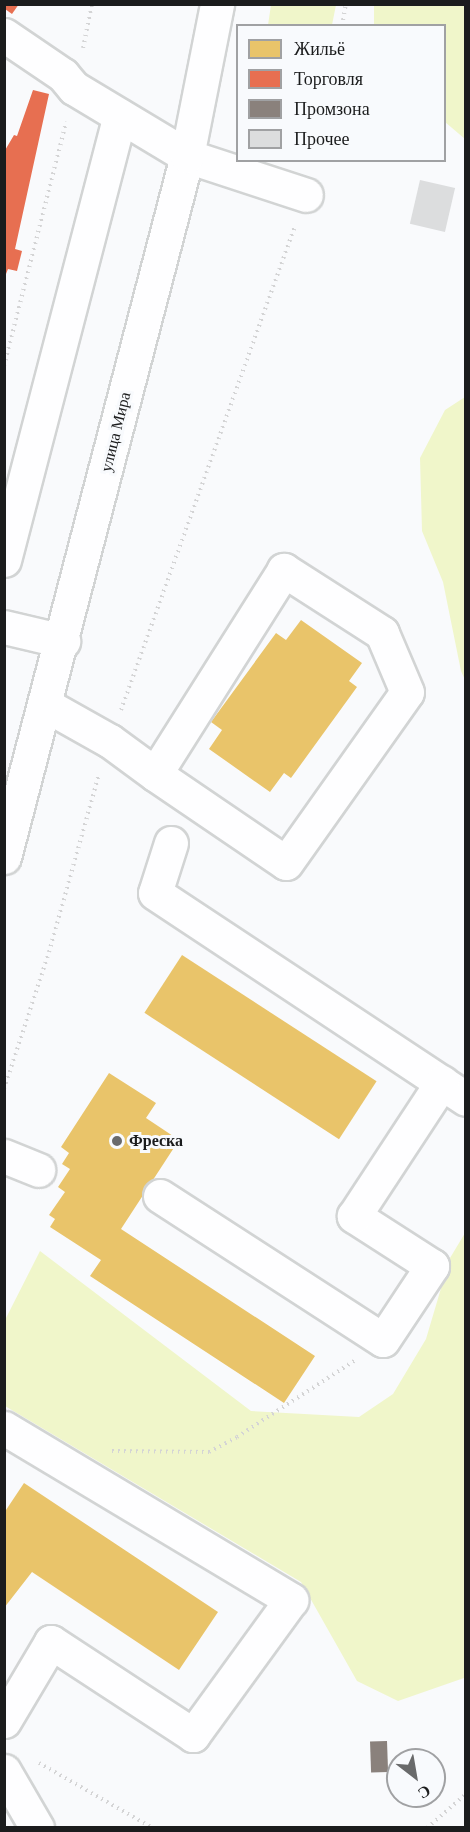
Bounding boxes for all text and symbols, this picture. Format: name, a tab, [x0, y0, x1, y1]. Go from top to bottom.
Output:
legend	[236, 24, 446, 162]
text: Жильё	[294, 39, 345, 59]
text: Торговля	[294, 69, 363, 89]
text: Промзона	[294, 99, 370, 119]
text: Прочее	[294, 129, 350, 149]
street label: улица Мира	[97, 390, 135, 474]
place label: Фреска	[129, 1131, 183, 1151]
marker: Фреска	[110, 1134, 124, 1148]
north arrow	[386, 1748, 446, 1808]
text: С	[415, 1782, 434, 1802]

